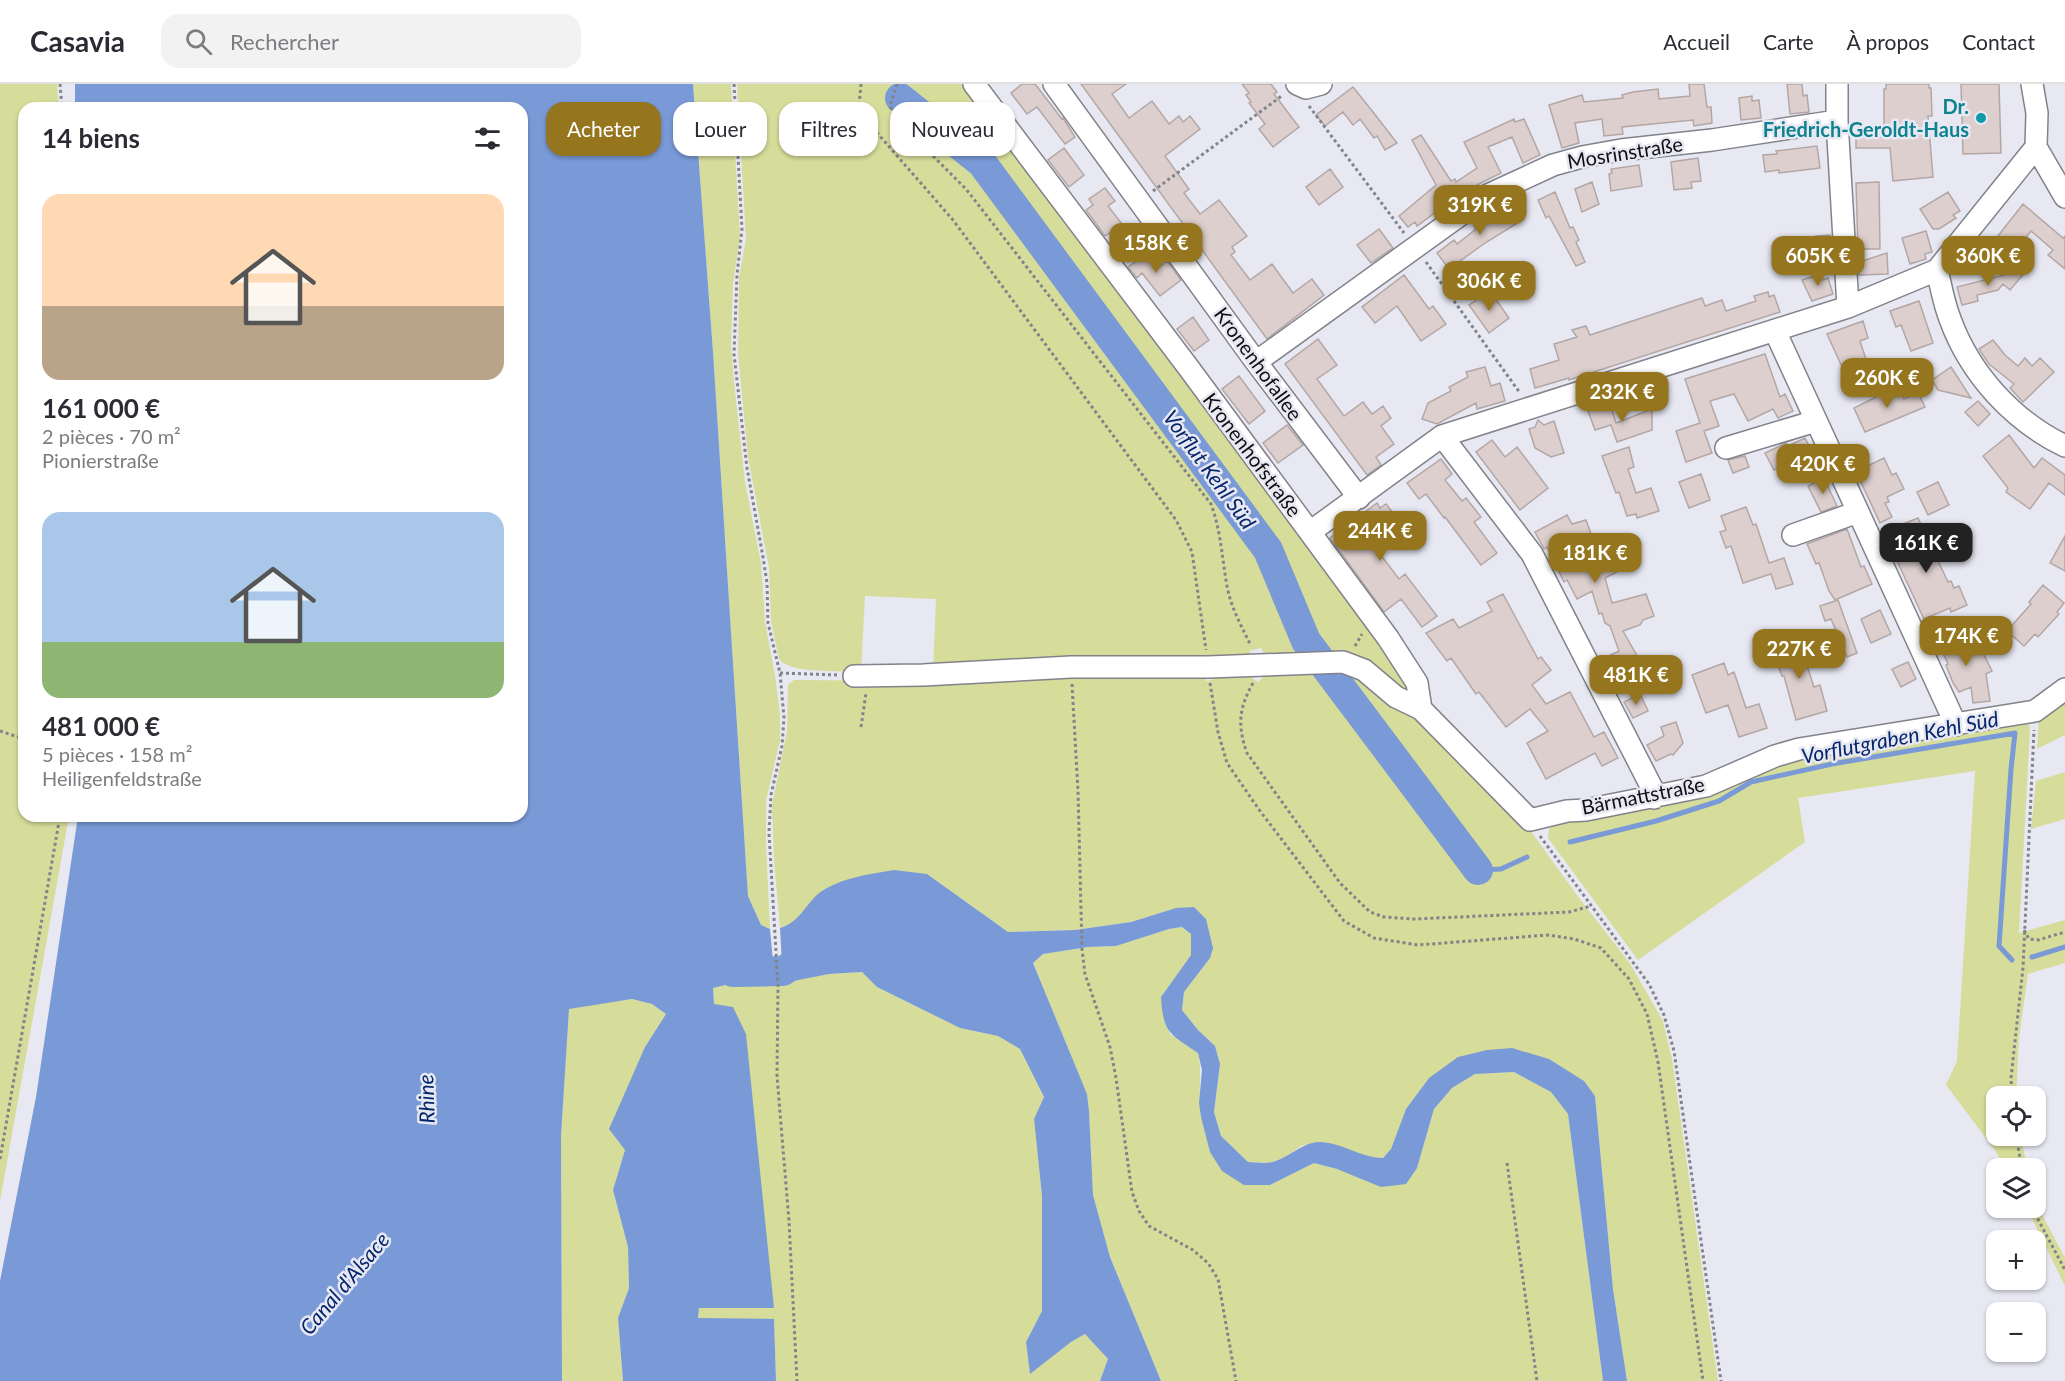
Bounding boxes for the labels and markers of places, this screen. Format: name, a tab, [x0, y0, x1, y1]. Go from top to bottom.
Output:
place label: Dr. Friedrich-Geroldt-Haus	[1763, 94, 1969, 141]
marker: Dr. Friedrich-Geroldt-Haus	[1974, 111, 1988, 125]
pin: 319K €	[1431, 185, 1529, 236]
pin: 158K €	[1107, 223, 1205, 274]
pin: 605K €	[1769, 236, 1867, 287]
pin: 360K €	[1939, 236, 2037, 287]
pin: 306K €	[1440, 261, 1538, 312]
pin: 260K €	[1838, 358, 1936, 409]
pin: 232K €	[1573, 372, 1671, 423]
pin: 420K €	[1774, 444, 1872, 495]
pin: 244K €	[1331, 511, 1429, 562]
pin: 161K €	[1877, 523, 1975, 574]
pin: 181K €	[1546, 533, 1644, 584]
pin: 174K €	[1917, 616, 2015, 667]
pin: 227K €	[1750, 629, 1848, 680]
pin: 481K €	[1587, 655, 1685, 706]

